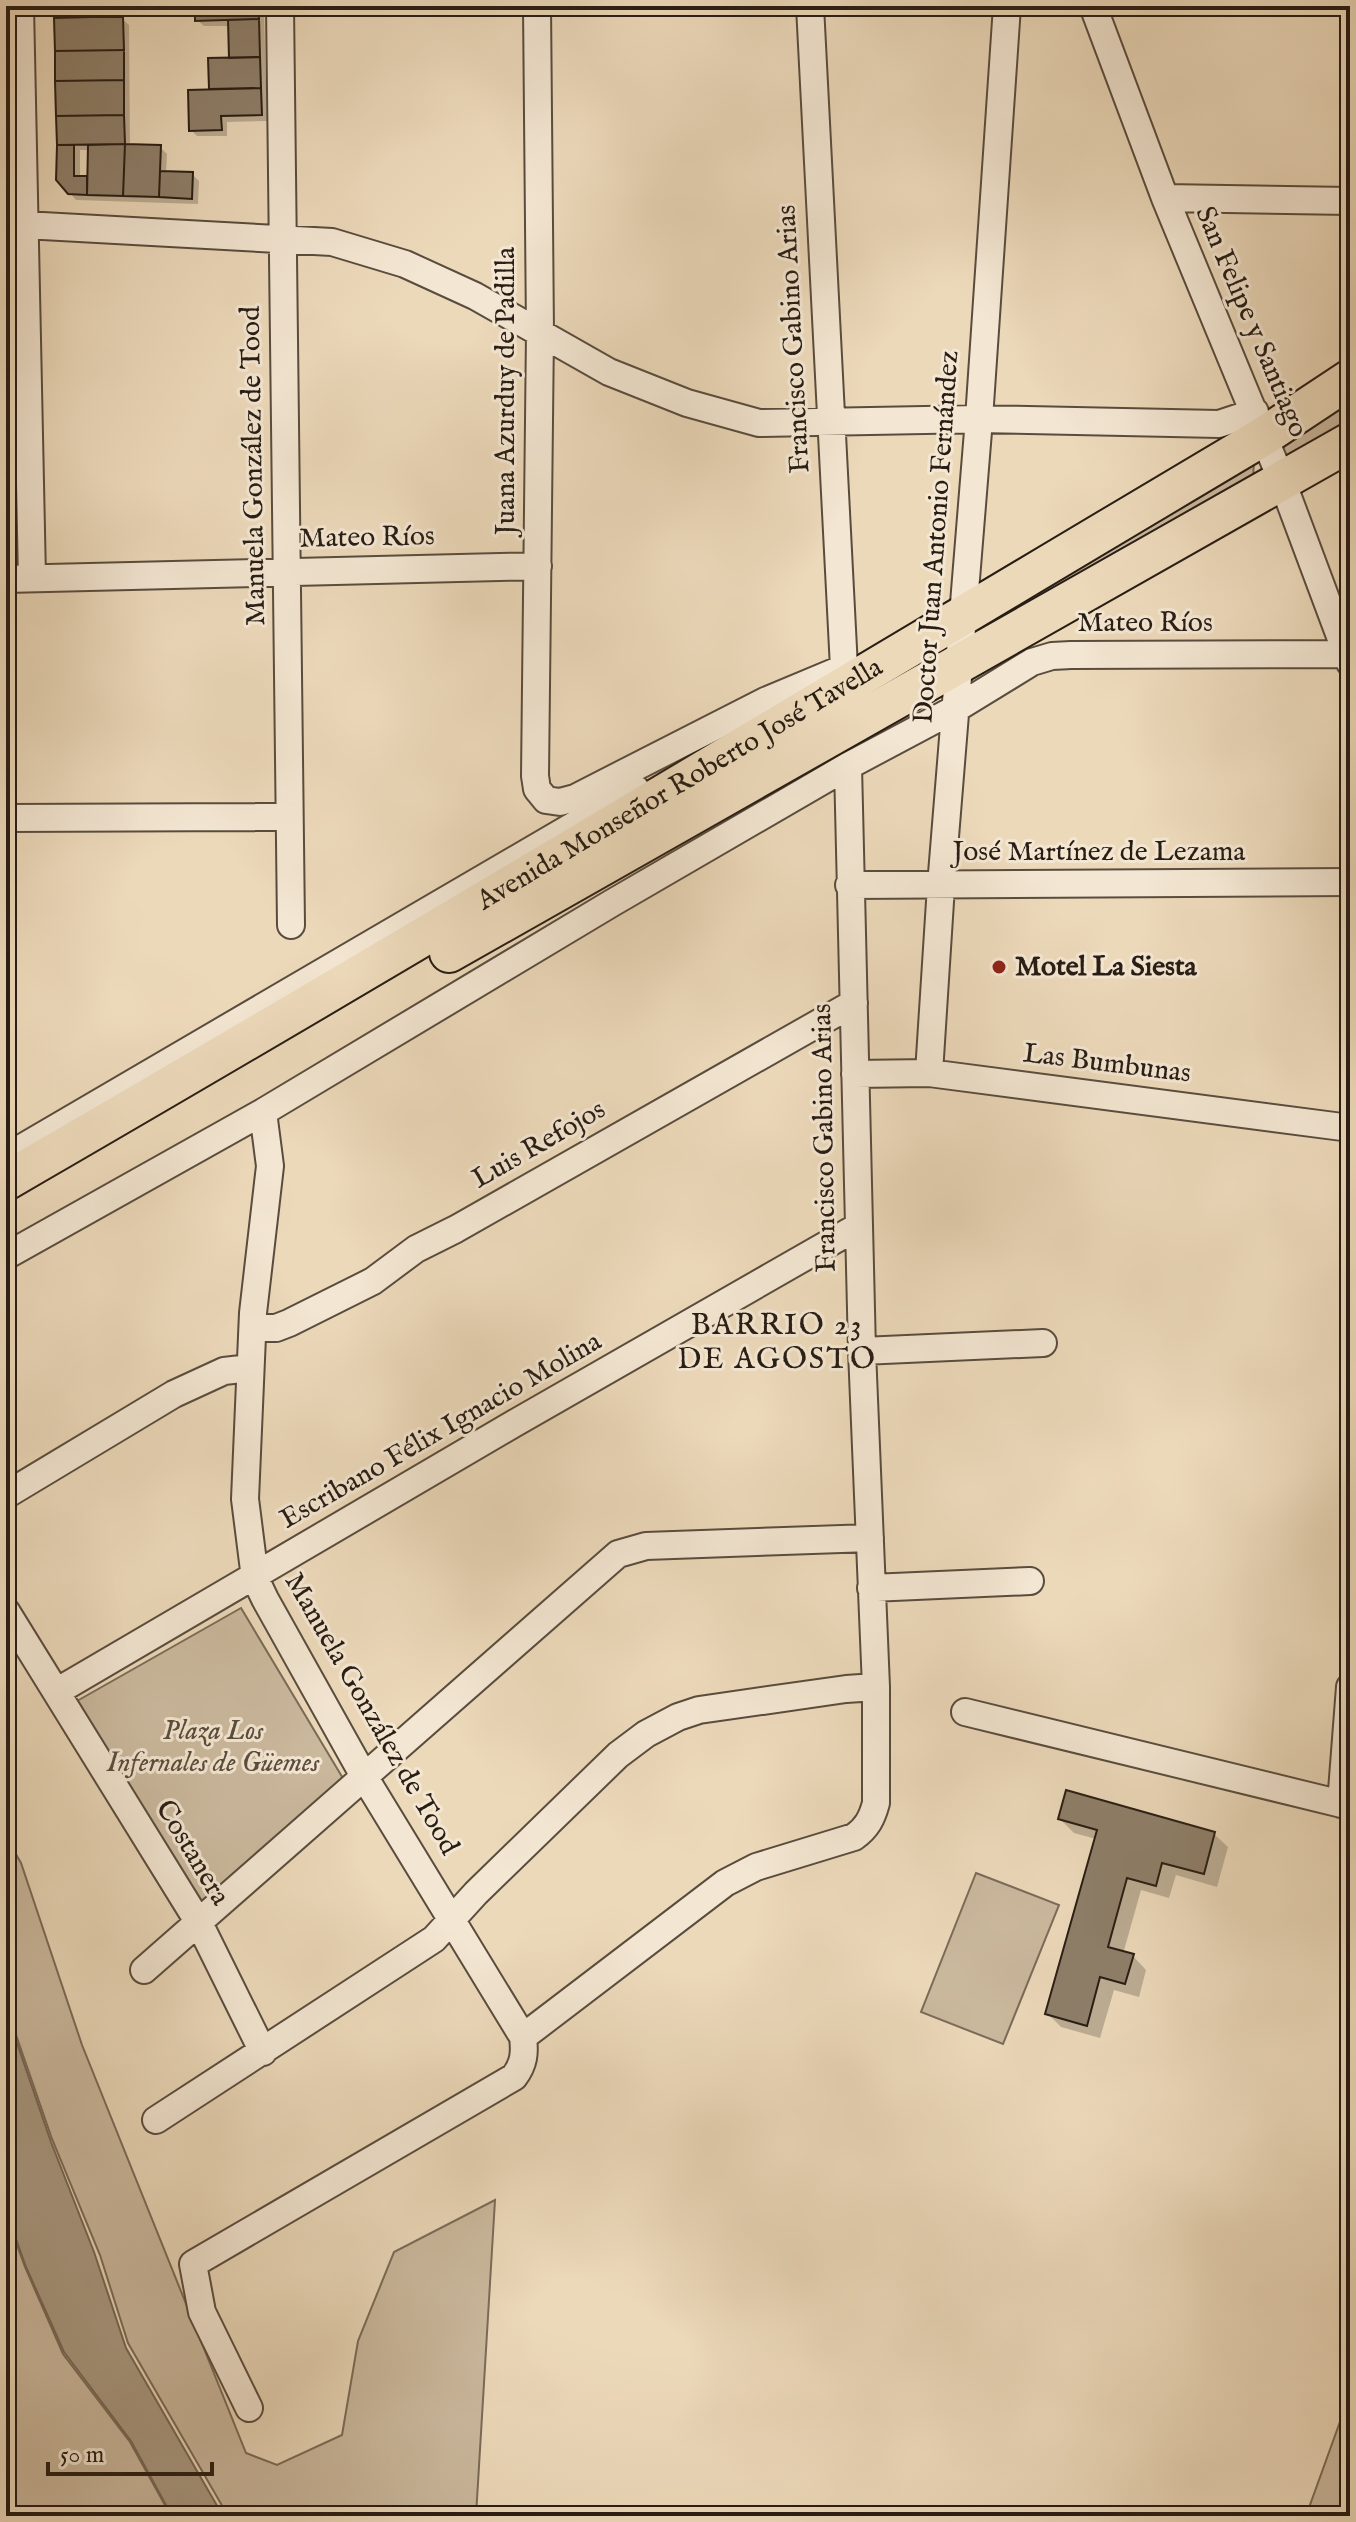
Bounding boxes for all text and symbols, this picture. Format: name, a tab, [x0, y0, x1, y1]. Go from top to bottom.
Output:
street label: San Felipe y Santiago	[1186, 201, 1316, 443]
street label: Francisco Gabino Arias	[769, 204, 819, 474]
street label: Juana Azurduy de Padilla	[489, 246, 524, 538]
street label: Manuela González de Tood	[234, 306, 274, 626]
street label: Doctor Juan Antonio Fernández	[906, 349, 968, 725]
street label: Mateo Ríos	[299, 519, 435, 557]
street label: Mateo Ríos	[1077, 606, 1213, 641]
street label: Avenida Monseñor Roberto José Tavella	[470, 649, 890, 919]
street label: José Martínez de Lezama	[950, 835, 1246, 870]
place label: Motel La Siesta	[1015, 950, 1198, 985]
marker: Motel La Siesta	[990, 958, 1008, 976]
street label: Francisco Gabino Arias	[805, 1003, 845, 1273]
street label: Las Bumbunas	[1021, 1036, 1193, 1092]
street label: Luis Refojos	[466, 1093, 612, 1197]
district label: BARRIO 23 DE AGOSTO	[677, 1307, 877, 1379]
street label: Escribano Félix Ignacio Molina	[274, 1324, 609, 1538]
street label: Manuela González de Tood	[276, 1567, 466, 1861]
park label: Plaza Los Infernales de Güemes	[106, 1714, 320, 1781]
street label: Costanera	[147, 1794, 238, 1913]
scale bar	[48, 2426, 212, 2476]
text: 50 m	[60, 2440, 104, 2471]

